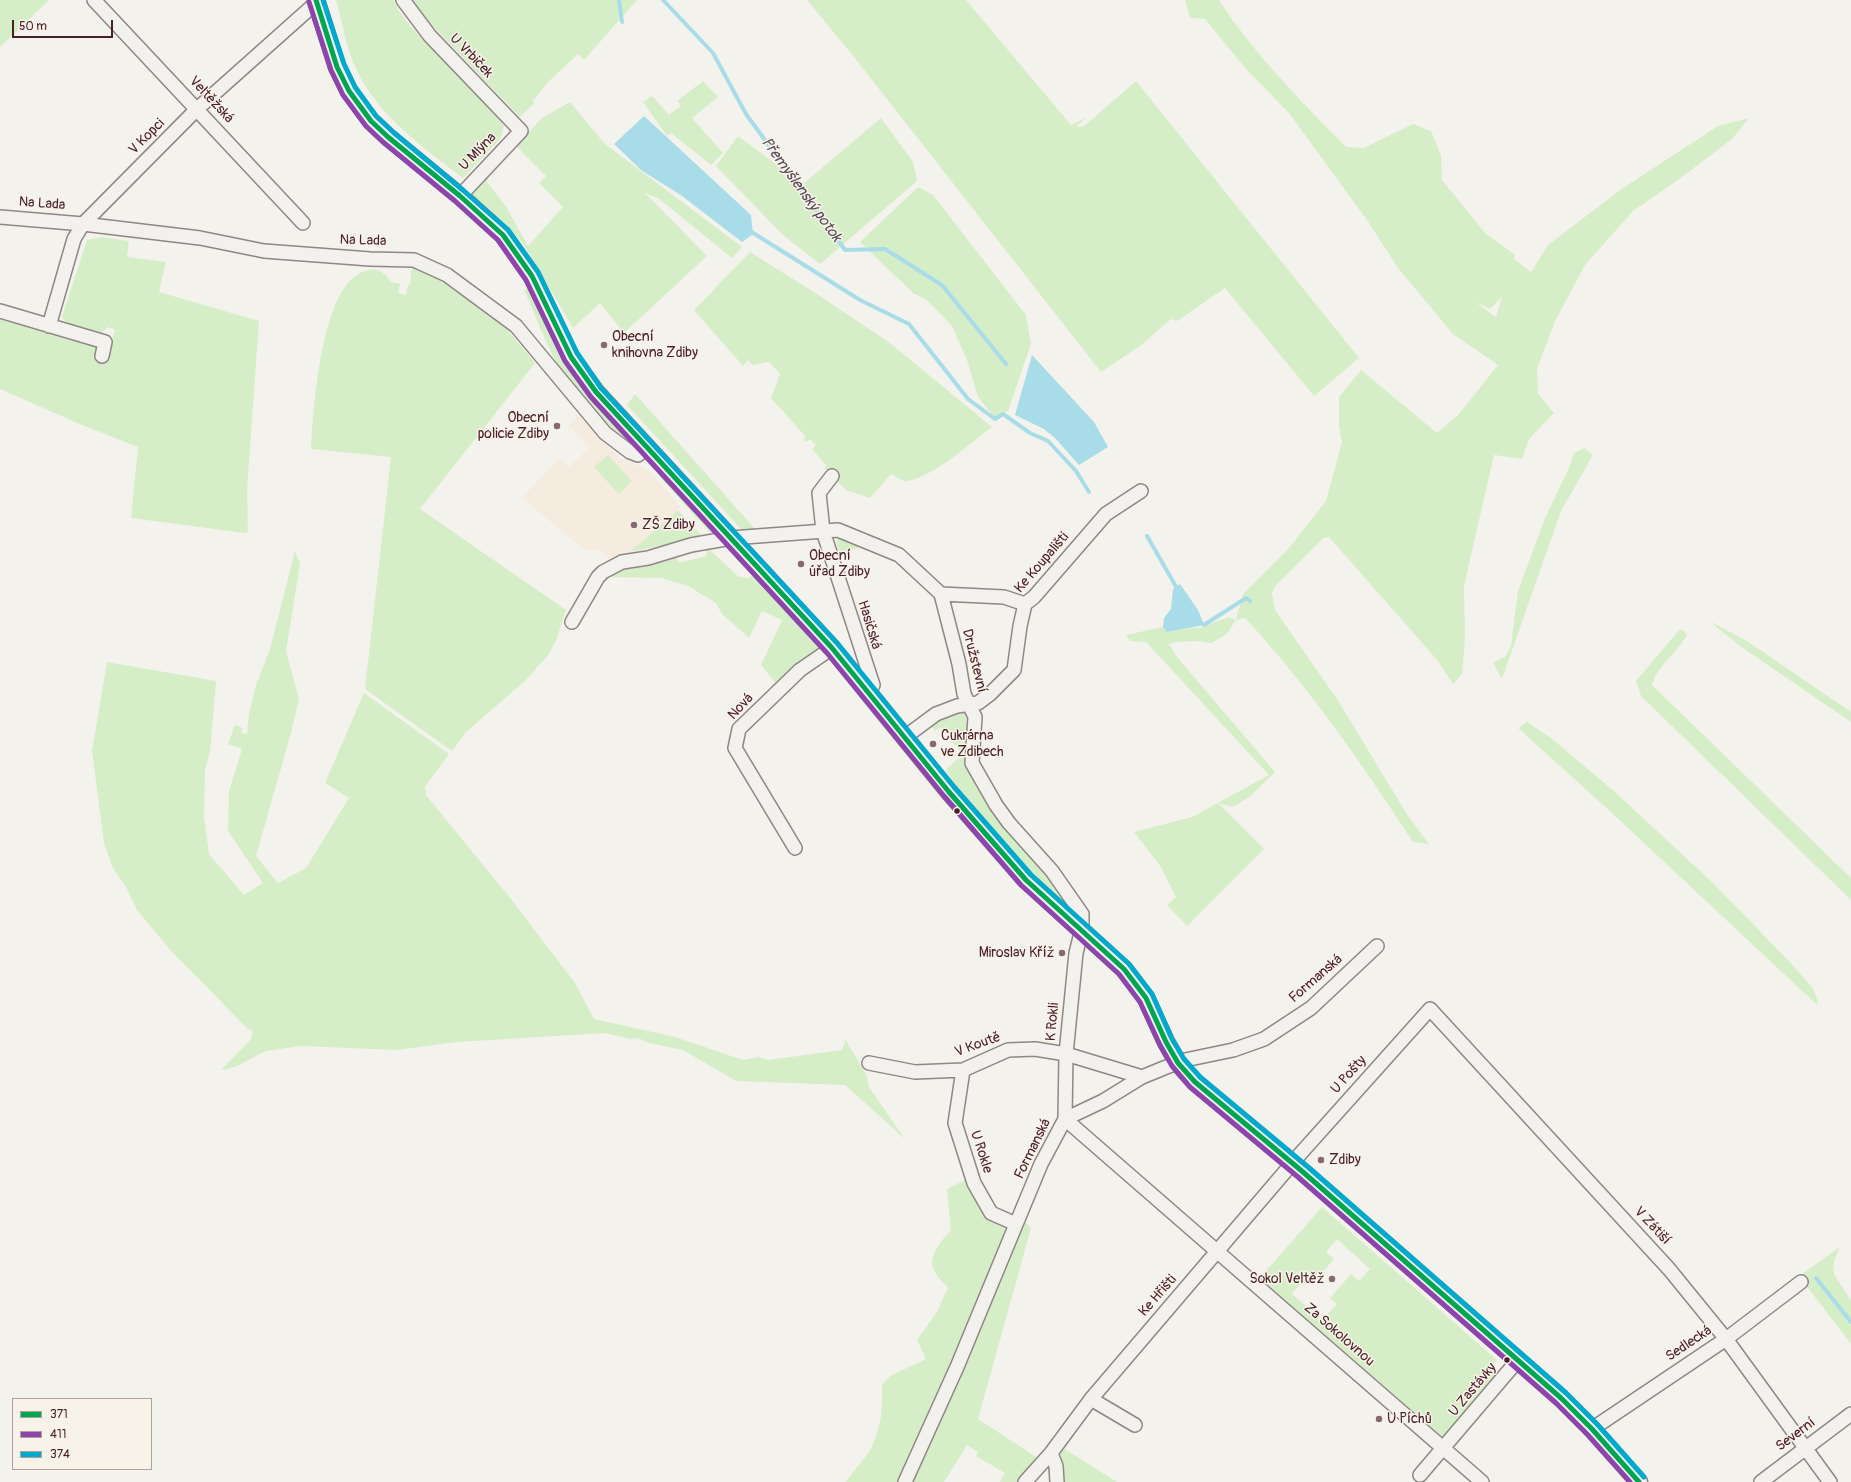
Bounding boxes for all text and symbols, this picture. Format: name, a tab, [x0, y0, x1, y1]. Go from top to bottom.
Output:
scale bar	[14, 12, 115, 38]
text: 50 m	[19, 19, 47, 34]
street label: U Vrbiček	[446, 30, 496, 82]
street label: Veltěžská	[185, 73, 237, 127]
street label: V Kopci	[126, 116, 168, 158]
street label: U Mlýna	[456, 130, 500, 174]
water label: Přemyšlenský potok	[757, 134, 845, 246]
street label: Na Lada	[18, 194, 66, 214]
street label: Na Lada	[339, 232, 387, 250]
place label: Obecní knihovna Zdiby	[612, 329, 698, 362]
marker: Obecní knihovna Zdiby	[599, 340, 609, 350]
place label: Obecní policie Zdiby	[478, 410, 549, 442]
marker: Obecní policie Zdiby	[552, 421, 562, 431]
place label: ZŠ Zdiby	[642, 517, 695, 533]
marker: ZŠ Zdiby	[629, 520, 639, 530]
street label: Ke Koupališti	[1011, 529, 1073, 597]
place label: Obecní úřad Zdiby	[809, 548, 870, 580]
marker: Obecní úřad Zdiby	[796, 559, 806, 569]
street label: Hasičská	[854, 599, 884, 651]
street label: Družstevní	[958, 627, 990, 695]
street label: Nová	[725, 690, 757, 724]
place label: Cukrárna ve Zdibech	[941, 728, 1004, 760]
marker: Cukrárna ve Zdibech	[928, 739, 938, 749]
unlabelled marker	[952, 806, 962, 816]
place label: Miroslav Kříž	[979, 945, 1054, 961]
marker: Miroslav Kříž	[1057, 948, 1067, 958]
street label: Formanská	[1286, 951, 1346, 1007]
street label: K Rokli	[1043, 1002, 1063, 1042]
street label: V Koutě	[953, 1029, 1003, 1061]
street label: U Pošty	[1328, 1052, 1370, 1098]
street label: Formanská	[1011, 1116, 1055, 1182]
street label: U Rokle	[966, 1128, 996, 1176]
place label: Zdiby	[1329, 1152, 1361, 1168]
marker: Zdiby	[1316, 1155, 1326, 1165]
street label: V Zátiší	[1630, 1204, 1674, 1248]
place label: Sokol Veltěž	[1250, 1271, 1324, 1287]
street label: Ke Hřišti	[1135, 1272, 1181, 1320]
marker: Sokol Veltěž	[1327, 1274, 1337, 1284]
street label: Za Sokolovnou	[1300, 1300, 1378, 1370]
street label: Sedlecká	[1663, 1323, 1715, 1365]
unlabelled marker	[1502, 1355, 1512, 1365]
street label: U Zastávky	[1446, 1360, 1500, 1420]
legend	[12, 1398, 152, 1470]
text: 371	[50, 1407, 68, 1422]
place label: U Píchů	[1387, 1411, 1432, 1427]
marker: U Píchů	[1374, 1414, 1384, 1424]
street label: Severní	[1773, 1415, 1819, 1455]
text: 411	[50, 1427, 66, 1442]
text: 374	[50, 1447, 70, 1462]

